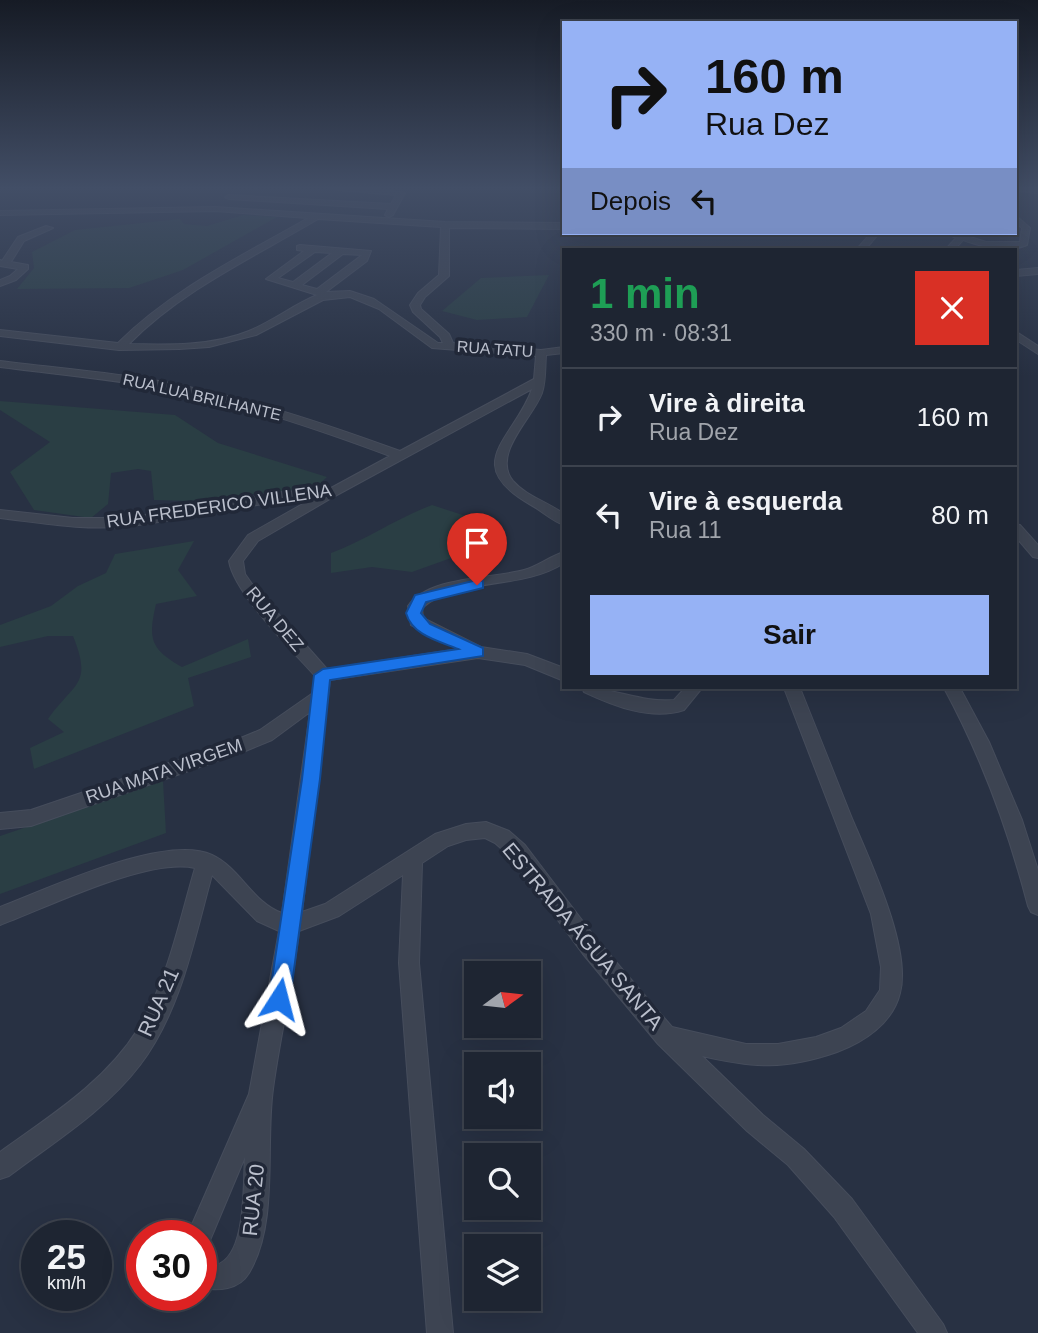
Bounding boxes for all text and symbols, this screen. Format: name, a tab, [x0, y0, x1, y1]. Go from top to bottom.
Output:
icon: right	[590, 49, 681, 140]
text: 160 m	[705, 49, 844, 103]
text: Rua Dez	[705, 106, 830, 142]
icon: left	[685, 182, 723, 220]
text: Depois	[590, 186, 671, 216]
text: 1 min	[590, 270, 700, 317]
button: close	[915, 271, 989, 345]
text: 330 m · 08:31	[590, 320, 732, 346]
street label: RUA TATU	[456, 338, 534, 360]
street label: RUA LUA BRILHANTE	[121, 371, 283, 423]
text: Vire à direita	[649, 388, 805, 418]
icon: right	[590, 398, 628, 436]
text: 160 m	[917, 402, 989, 432]
text: Rua Dez	[649, 419, 738, 445]
street label: RUA FREDERICO VILLENA	[105, 480, 333, 532]
text: Vire à esquerda	[649, 486, 842, 516]
icon: left	[590, 496, 628, 534]
text: 80 m	[931, 500, 989, 530]
pin	[447, 513, 507, 585]
text: Rua 11	[649, 517, 721, 543]
icon: arrive	[458, 524, 496, 562]
street label: RUA DEZ	[242, 583, 308, 655]
button: Sair	[590, 595, 989, 675]
street label: RUA MATA VIRGEM	[83, 735, 245, 807]
street label: ESTRADA ÁGUA SANTA	[498, 838, 668, 1034]
north arrow	[464, 961, 541, 1038]
map controls	[464, 961, 541, 1311]
position arrow	[242, 962, 316, 1036]
street label: RUA 21	[133, 964, 183, 1040]
button: sound	[464, 1052, 541, 1129]
button: search	[464, 1143, 541, 1220]
street label: RUA 20	[238, 1163, 268, 1237]
speed limit sign: 30	[126, 1220, 217, 1311]
button: layers	[464, 1234, 541, 1311]
text: 25	[47, 1237, 86, 1276]
text: km/h	[47, 1273, 86, 1293]

